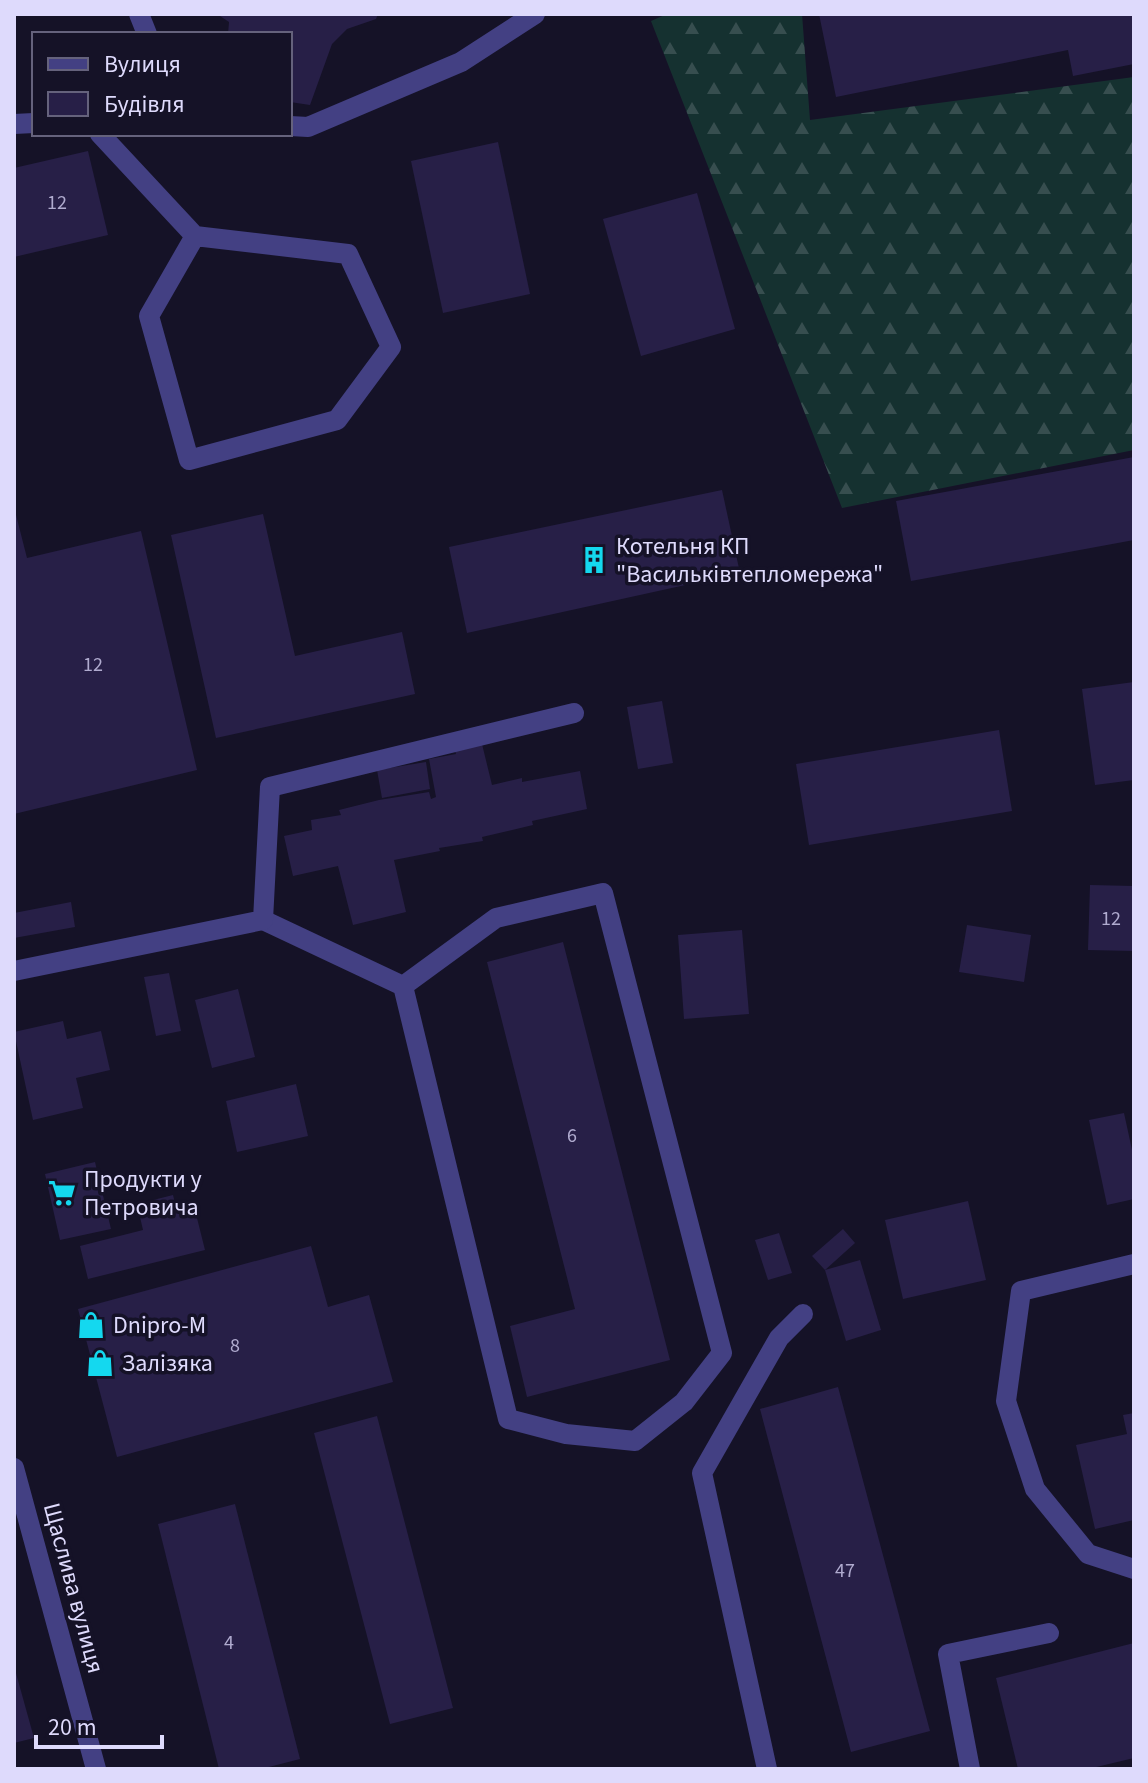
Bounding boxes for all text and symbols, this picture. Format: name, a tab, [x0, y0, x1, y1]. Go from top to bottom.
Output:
legend	[32, 32, 292, 136]
text: Вулиця	[104, 47, 181, 82]
text: Будівля	[104, 87, 185, 122]
house number: 12	[47, 189, 67, 217]
place label: Котельня КП "Васильківтепломережа"	[616, 529, 883, 592]
building icon: Котельня КП "Васильківтепломережа"	[579, 545, 609, 575]
house number: 12	[83, 651, 103, 679]
house number: 12	[1101, 905, 1121, 933]
house number: 6	[567, 1122, 577, 1150]
place label: Продукти у Петровича	[84, 1162, 202, 1225]
supermarket icon: Продукти у Петровича	[47, 1178, 77, 1208]
place label: Dnipro-M	[113, 1308, 206, 1343]
shop icon: Dnipro-M	[76, 1310, 106, 1340]
house number: 8	[230, 1332, 240, 1360]
place label: Залізяка	[122, 1346, 213, 1381]
shop icon: Залізяка	[85, 1348, 115, 1378]
street label: Щаслива вулиця	[34, 1499, 113, 1677]
house number: 47	[835, 1557, 855, 1585]
house number: 4	[224, 1629, 234, 1657]
scale bar	[36, 1699, 162, 1749]
text: 20 m	[48, 1710, 97, 1745]

